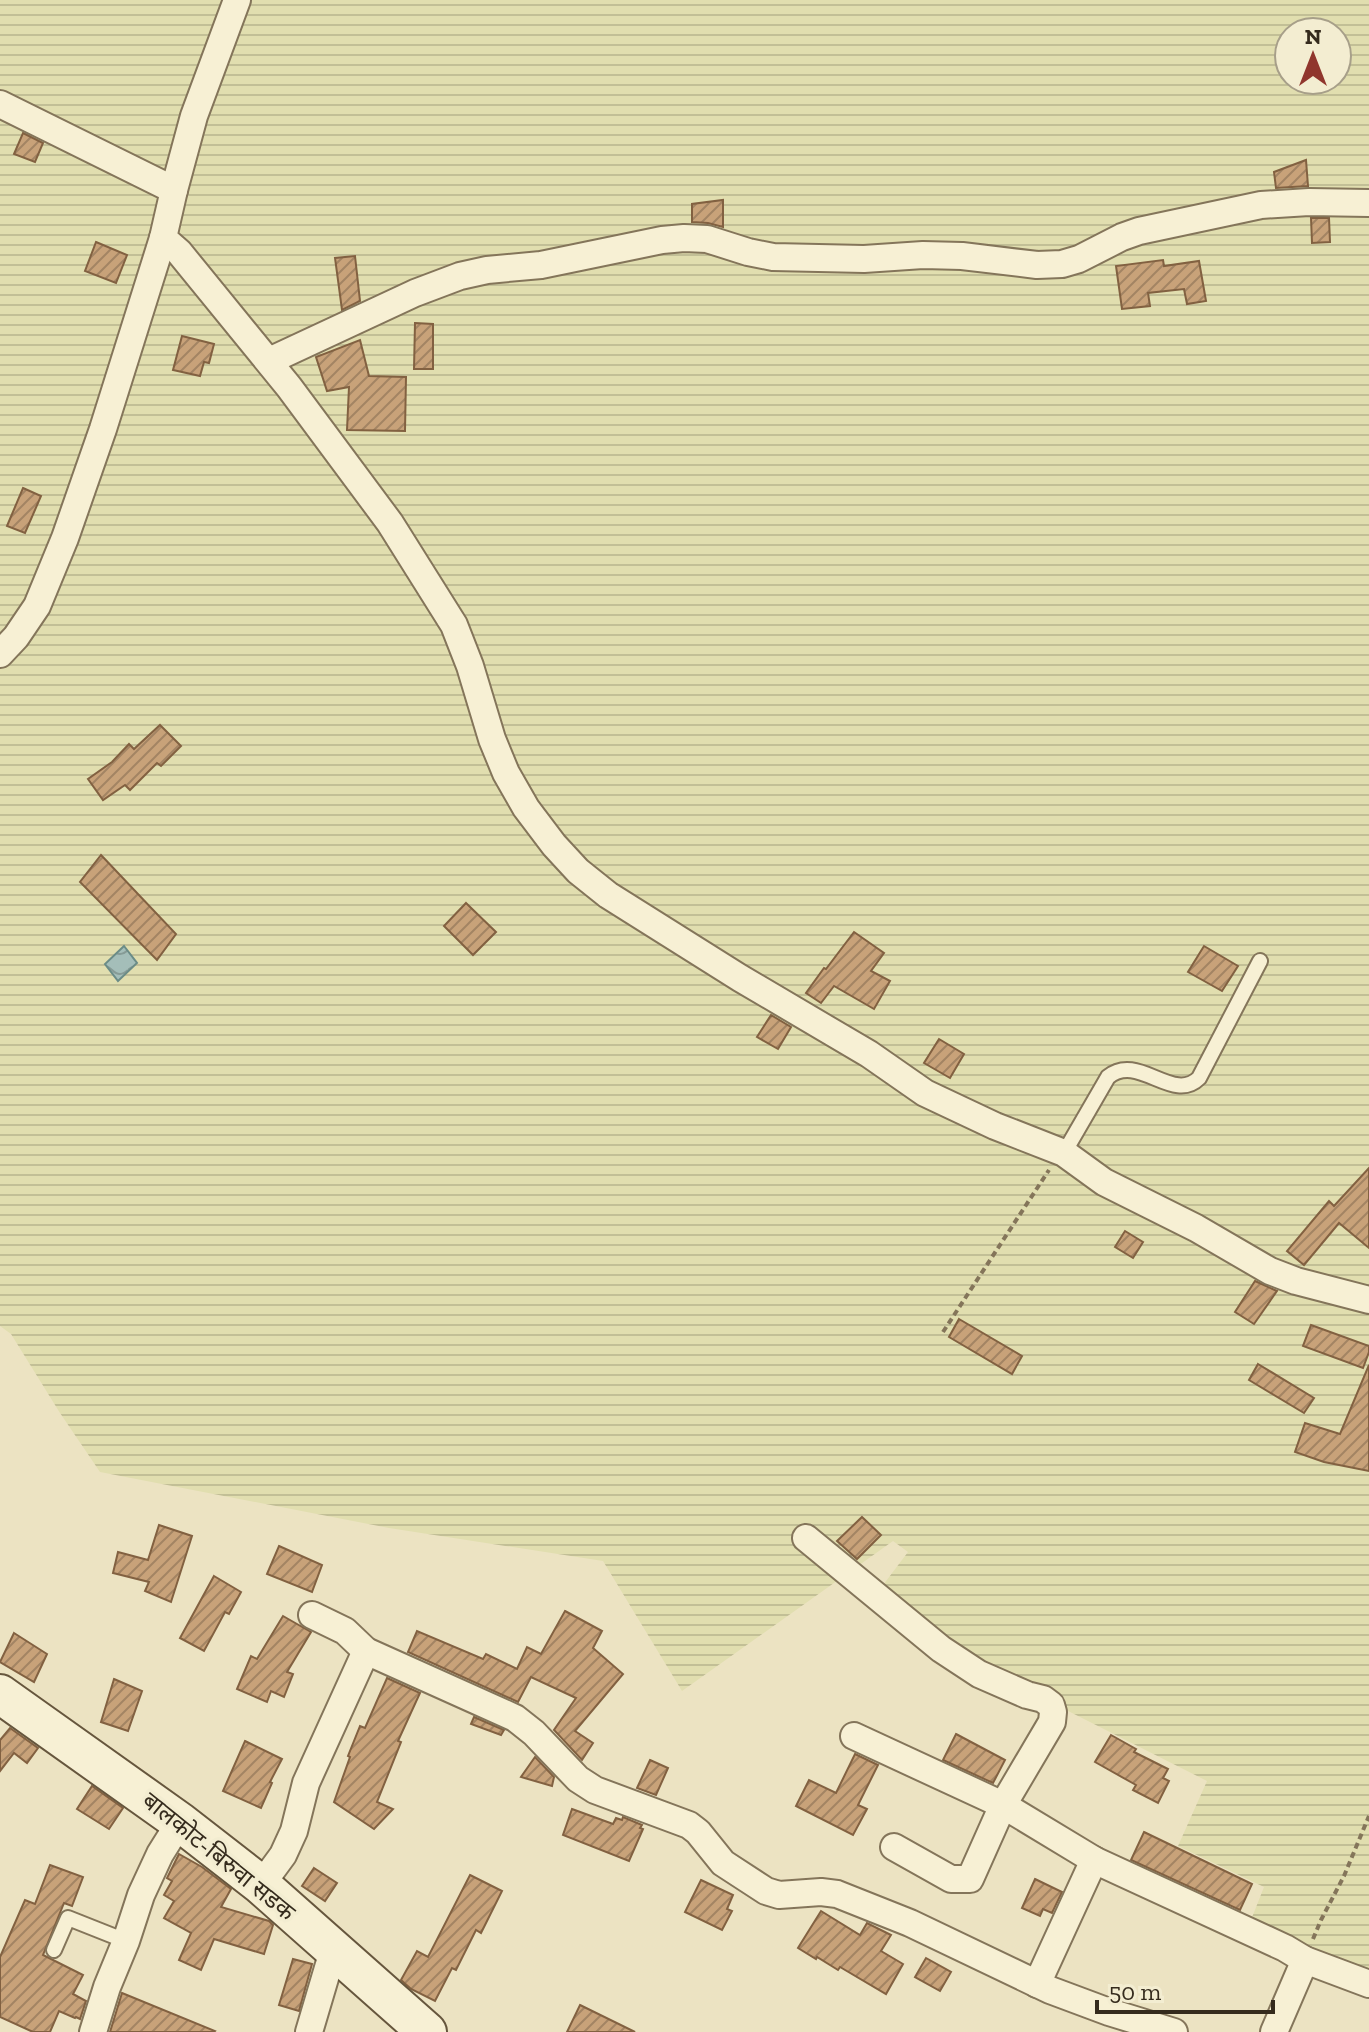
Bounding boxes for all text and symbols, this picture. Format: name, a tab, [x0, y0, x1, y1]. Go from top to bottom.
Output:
north arrow	[1273, 16, 1353, 96]
text: N	[1305, 23, 1322, 50]
street label: बालकोट-बिरुवा सडक	[137, 1786, 302, 1927]
scale bar	[1097, 1964, 1273, 2014]
text: 50 m	[1109, 1977, 1162, 2006]

